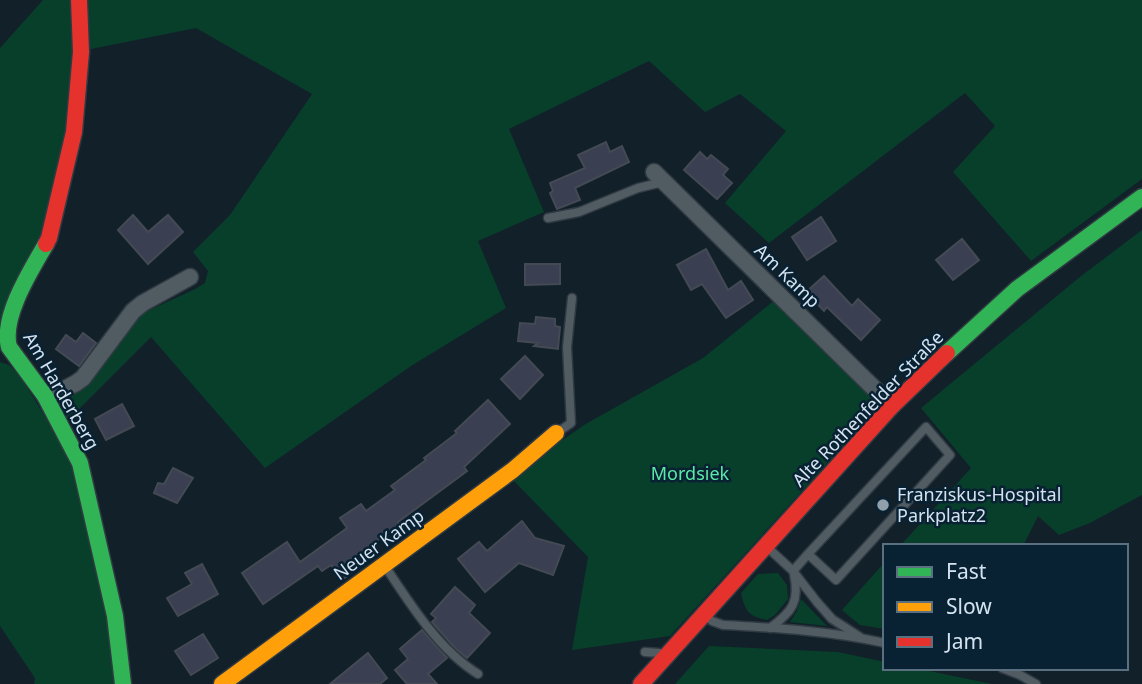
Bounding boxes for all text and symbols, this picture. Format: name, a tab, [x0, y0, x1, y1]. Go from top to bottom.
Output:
street label: Am Kamp	[750, 238, 826, 312]
street label: Alte Rothenfelder Straße	[786, 325, 948, 491]
street label: Am Harderberg	[19, 327, 105, 454]
park label: Mordsiek	[651, 461, 730, 485]
place label: Franziskus-Hospital Parkplatz2	[897, 482, 1061, 527]
marker: Franziskus-Hospital Parkplatz2	[875, 497, 891, 513]
street label: Neuer Kamp	[328, 503, 428, 585]
legend	[883, 544, 1128, 670]
text: Fast	[946, 557, 987, 585]
text: Slow	[946, 592, 992, 620]
text: Jam	[944, 627, 983, 655]

